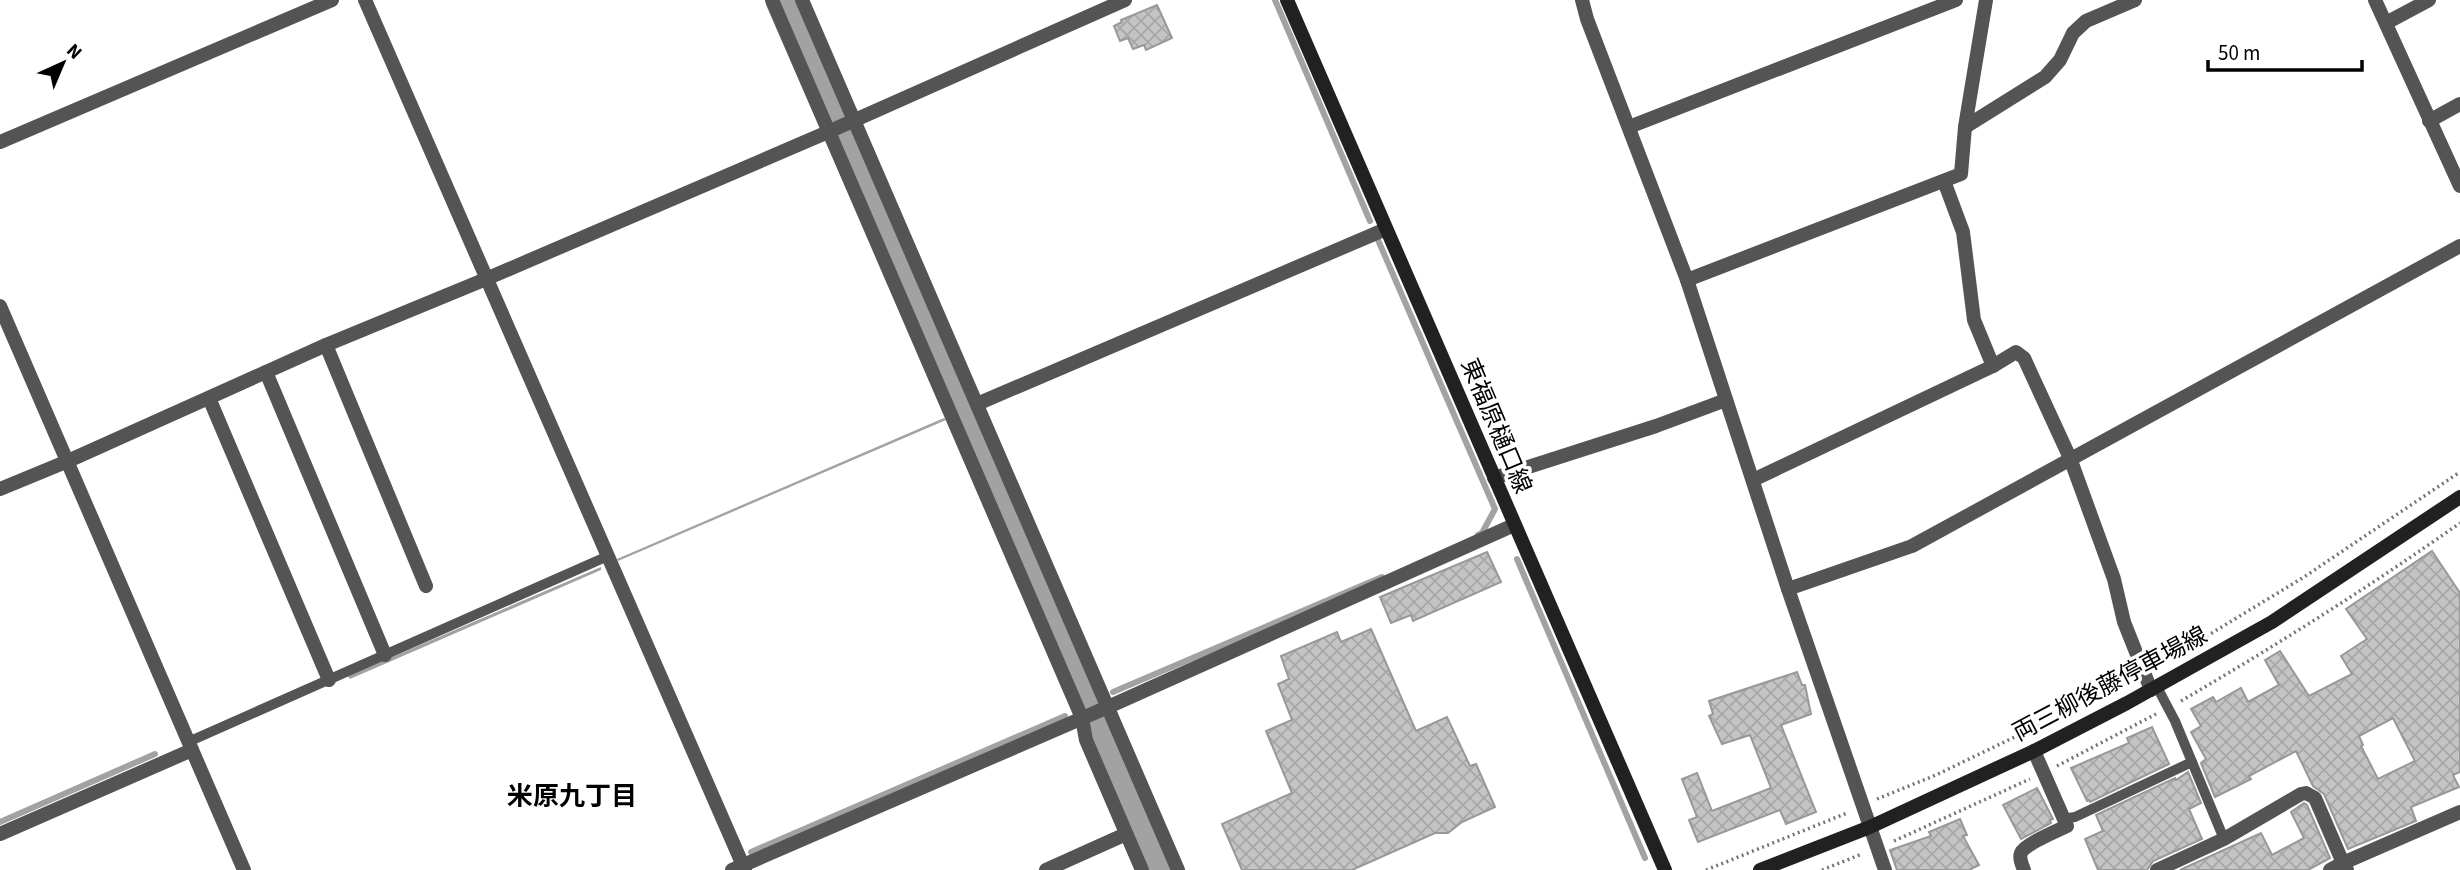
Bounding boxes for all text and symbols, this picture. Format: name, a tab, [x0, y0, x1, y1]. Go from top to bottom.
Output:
north arrow	[28, 28, 98, 98]
scale bar	[2208, 28, 2362, 72]
text: N	[60, 38, 88, 66]
text: 50 m	[2218, 38, 2260, 68]
street label: 東福原樋口線	[1452, 353, 1540, 499]
street label: 両三柳後藤停車場線	[2006, 618, 2214, 750]
district label: 米原九丁目	[507, 778, 637, 815]

